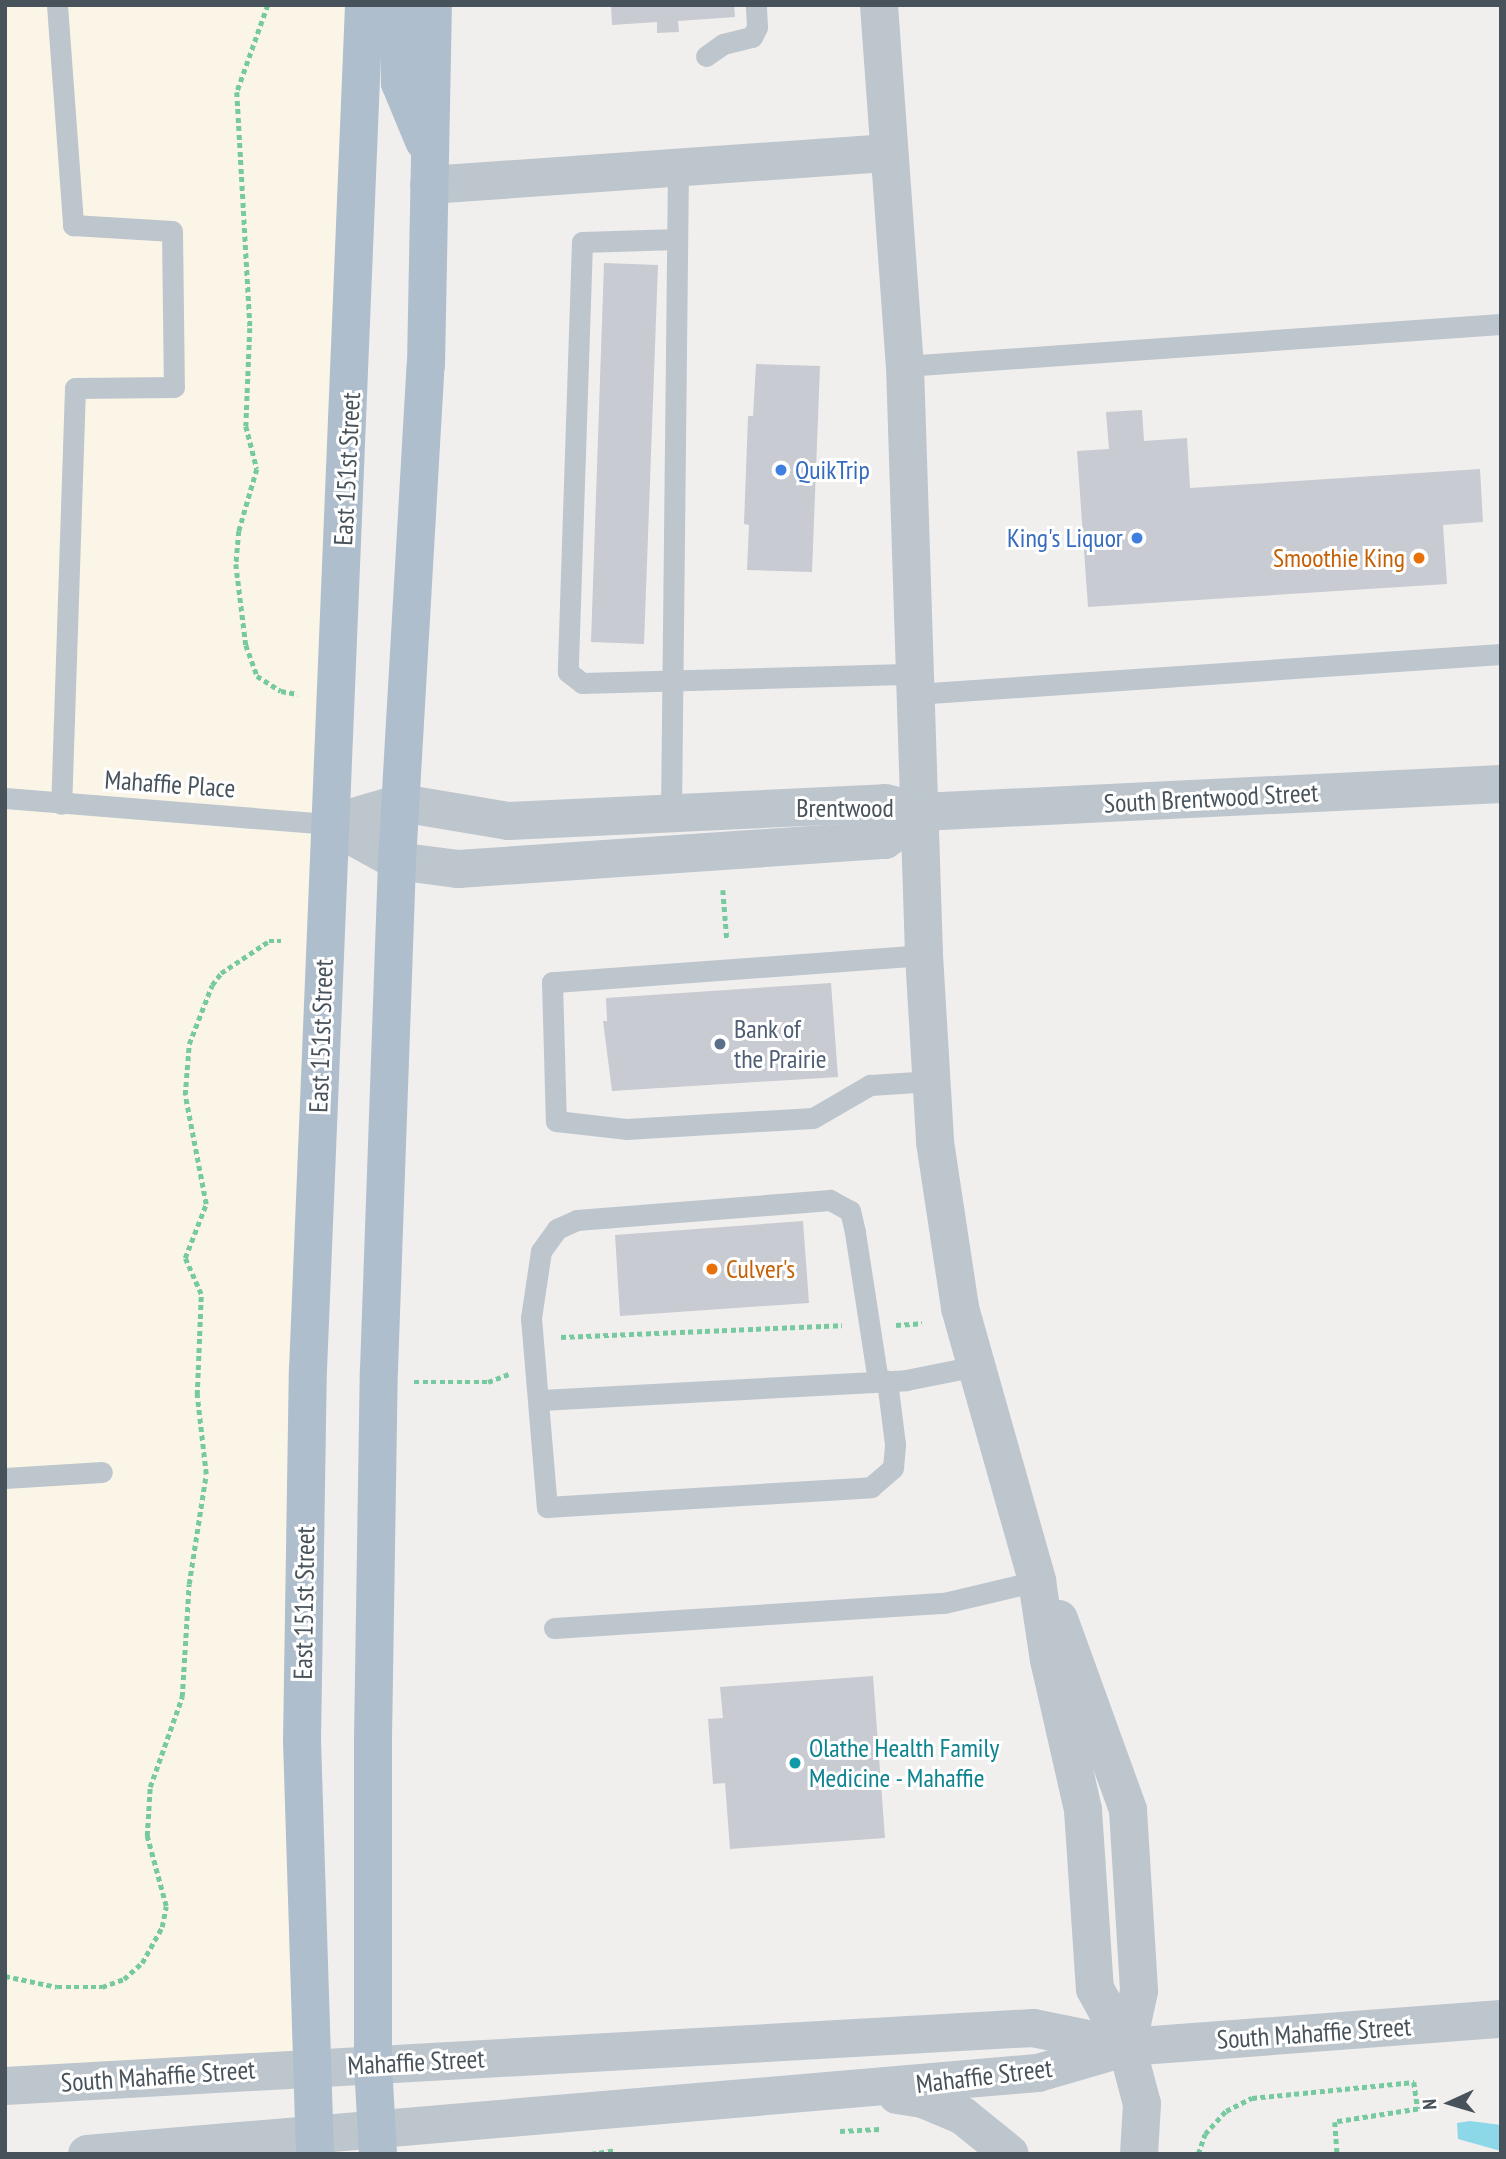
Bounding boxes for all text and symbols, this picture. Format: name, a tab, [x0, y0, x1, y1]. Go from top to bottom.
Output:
street label: East 151st Street	[327, 392, 367, 546]
place label: QuikTrip	[795, 454, 870, 486]
marker: QuikTrip	[773, 462, 789, 478]
place label: King's Liquor	[1007, 522, 1123, 554]
marker: King's Liquor	[1129, 530, 1145, 546]
place label: Smoothie King	[1273, 542, 1405, 574]
marker: Smoothie King	[1411, 550, 1427, 566]
street label: Mahaffie Place	[104, 764, 236, 804]
street label: South Brentwood Street	[1103, 777, 1319, 819]
street label: Brentwood	[796, 792, 894, 824]
street label: East 151st Street	[303, 959, 339, 1113]
place label: Bank of the Prairie	[734, 1013, 827, 1074]
marker: Bank of the Prairie	[712, 1036, 728, 1052]
place label: Culver's	[726, 1253, 795, 1285]
marker: Culver's	[704, 1261, 720, 1277]
street label: East 151st Street	[287, 1526, 321, 1680]
place label: Olathe Health Family Medicine - Mahaffie	[809, 1732, 999, 1794]
marker: Olathe Health Family Medicine - Mahaffie	[787, 1755, 803, 1771]
street label: South Mahaffie Street	[1216, 2011, 1412, 2055]
street label: Mahaffie Street	[347, 2043, 485, 2081]
street label: Mahaffie Street	[914, 2052, 1054, 2100]
street label: South Mahaffie Street	[60, 2054, 256, 2098]
north arrow	[1415, 2068, 1485, 2138]
text: N	[1417, 2099, 1441, 2110]

